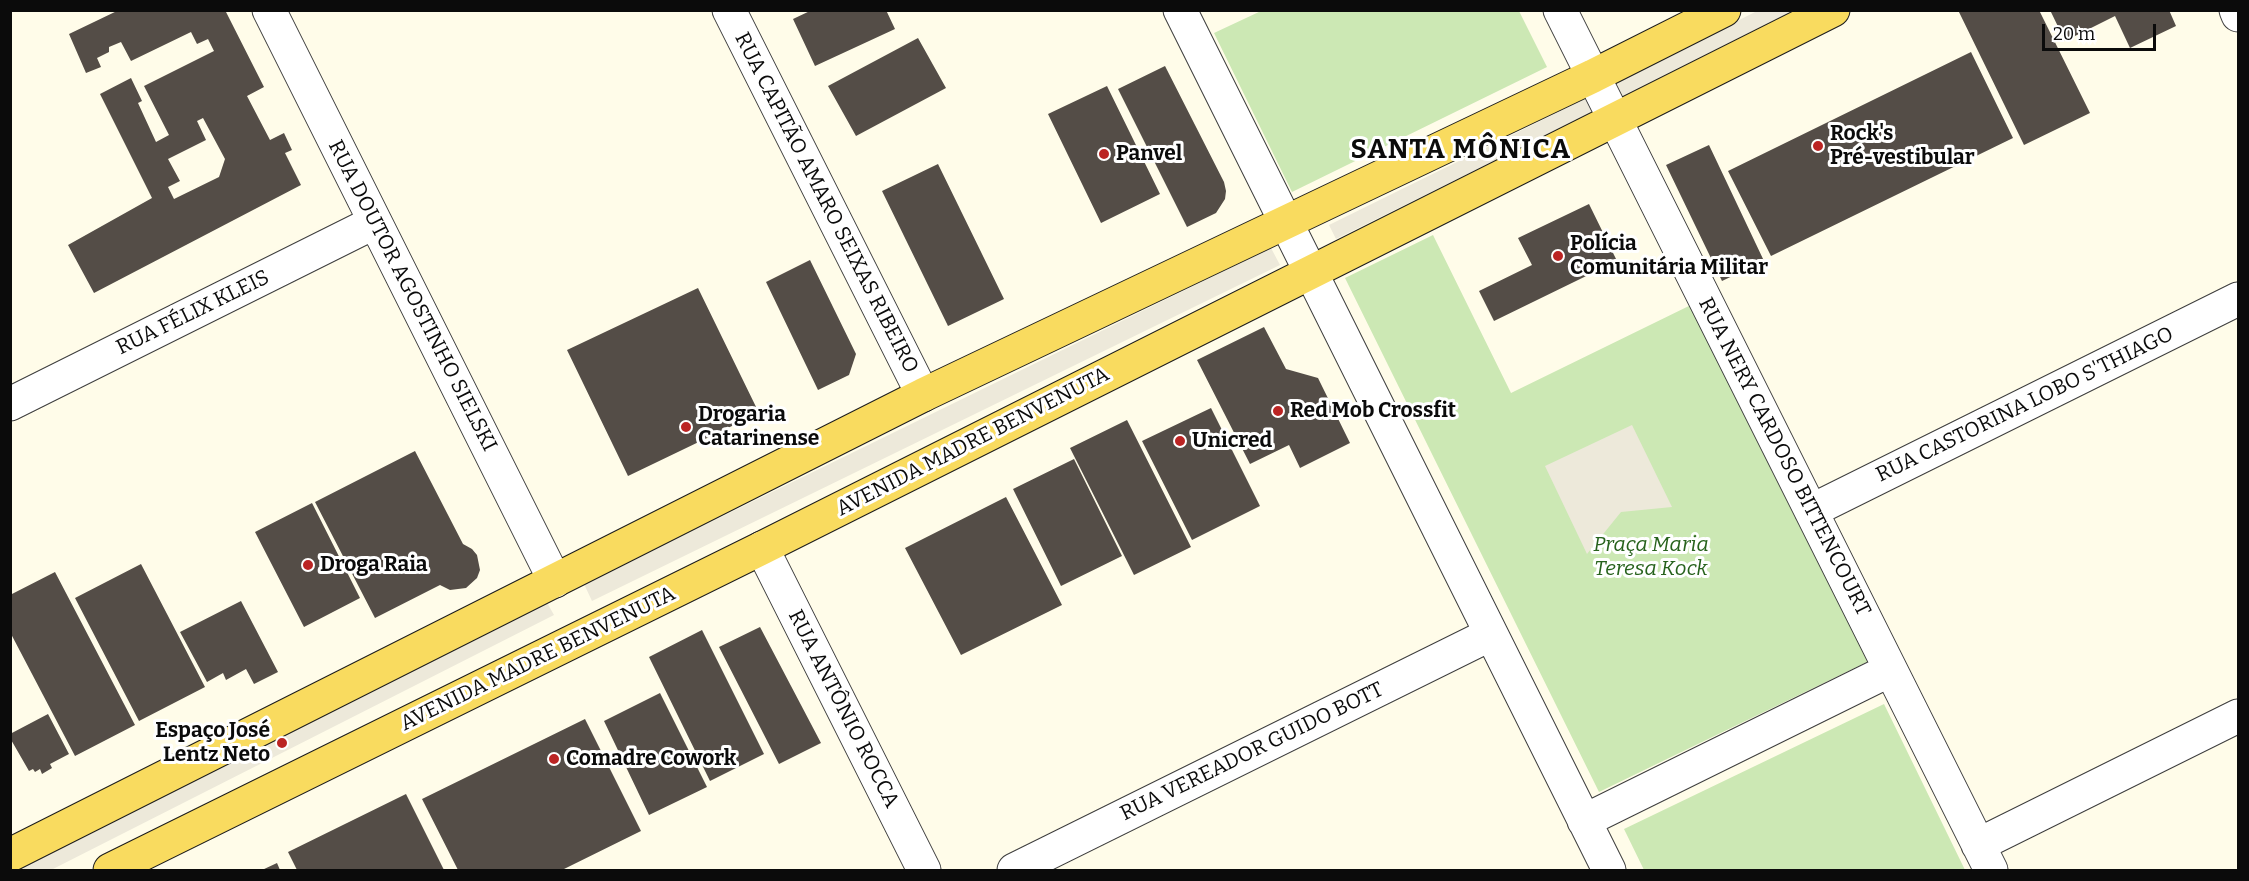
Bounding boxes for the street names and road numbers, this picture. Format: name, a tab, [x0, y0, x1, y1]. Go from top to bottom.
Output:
street label: RUA CAPITÃO AMARO SEIXAS RIBEIRO	[729, 28, 923, 378]
street label: RUA DOUTOR AGOSTINHO SIELSKI	[322, 136, 502, 456]
street label: RUA FÉLIX KLEIS	[112, 265, 274, 361]
street label: RUA NERY CARDOSO BITTENCOURT	[1692, 294, 1876, 620]
street label: RUA CASTORINA LOBO S'THIAGO	[1872, 322, 2178, 488]
street label: AVENIDA MADRE BENVENUTA	[832, 362, 1114, 522]
street label: AVENIDA MADRE BENVENUTA	[396, 581, 680, 737]
street label: RUA ANTÔNIO ROCCA	[782, 606, 904, 812]
street label: RUA VEREADOR GUIDO BOTT	[1116, 677, 1388, 827]

